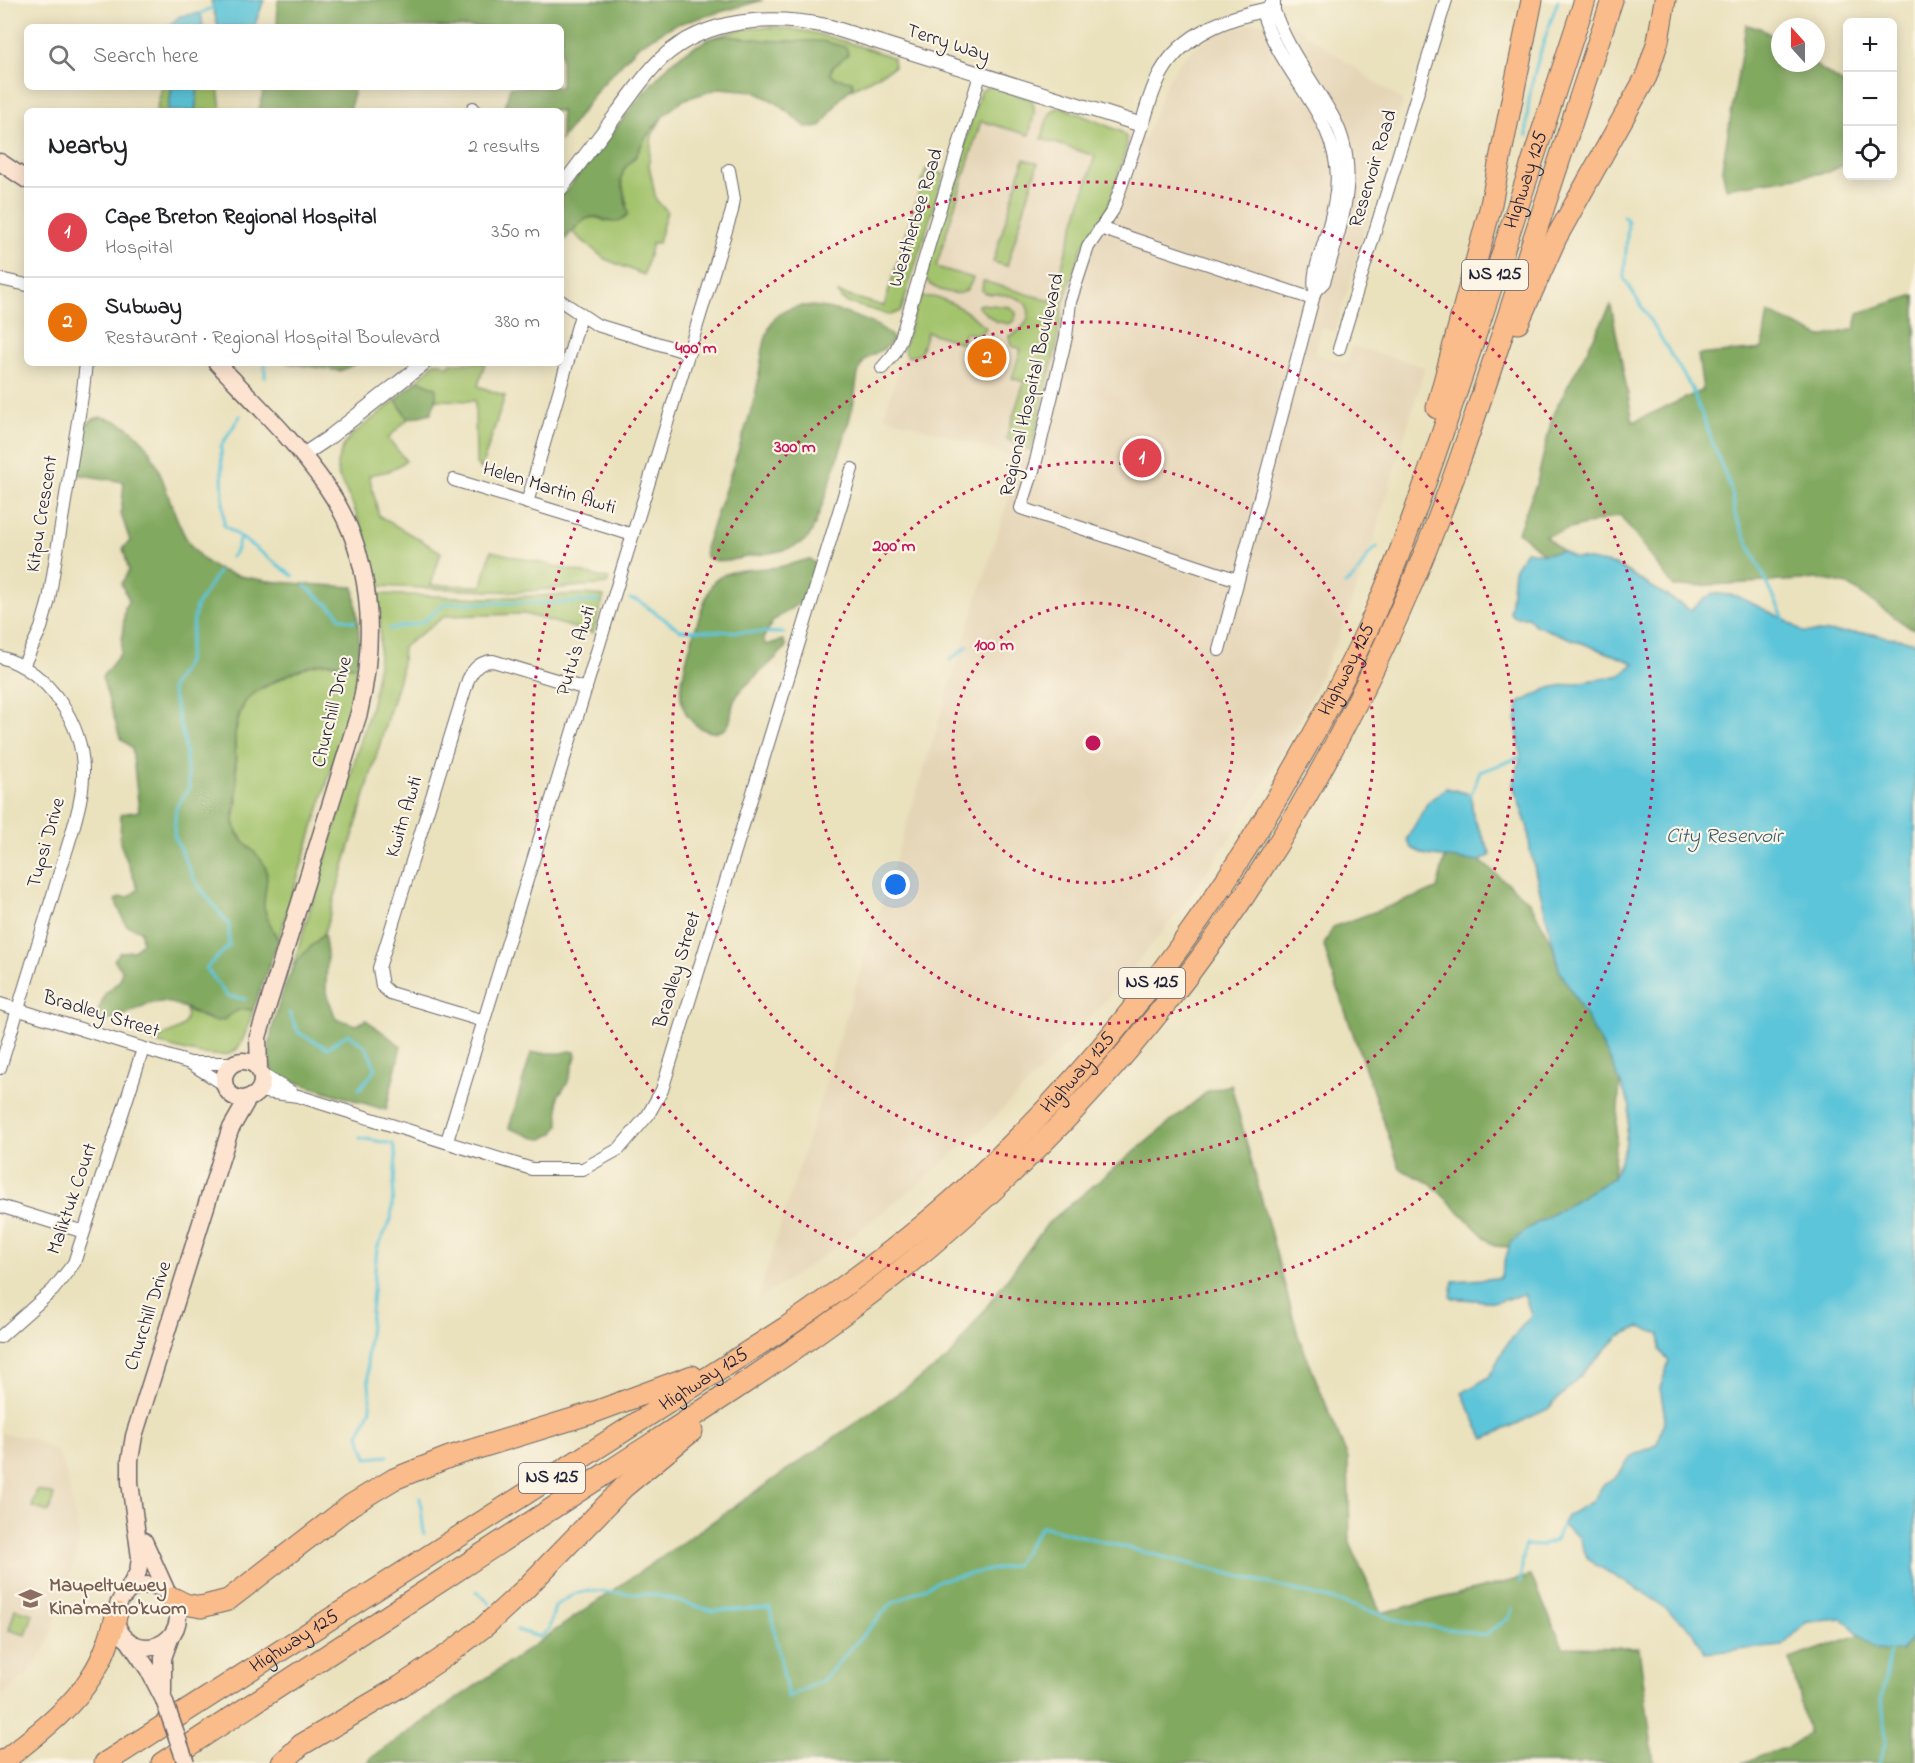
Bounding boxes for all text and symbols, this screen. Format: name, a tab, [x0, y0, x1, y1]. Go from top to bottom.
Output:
street label: Terry Way	[902, 17, 994, 71]
north arrow	[1771, 18, 1825, 72]
map controls	[1843, 18, 1897, 180]
button: +	[1843, 18, 1897, 72]
search box	[24, 24, 564, 90]
icon: search	[45, 41, 78, 74]
text: Search here	[93, 41, 198, 73]
button: −	[1843, 72, 1897, 126]
street label: Reservoir Road	[1342, 107, 1406, 231]
button: locate	[1843, 126, 1897, 180]
text: Nearby	[48, 128, 127, 166]
street label: Highway 125	[1497, 128, 1556, 233]
text: 2 results	[468, 133, 540, 162]
street label: Weatherbee Road	[882, 145, 952, 291]
text: Cape Breton Regional Hospital	[105, 202, 377, 234]
text: 1	[64, 218, 71, 247]
text: 350 m	[491, 218, 540, 247]
text: Hospital	[105, 234, 173, 263]
road number: NS 125	[1462, 260, 1528, 290]
street label: Regional Hospital Boulevard	[993, 271, 1074, 500]
text: Subway	[105, 292, 182, 324]
text: 2	[63, 308, 72, 337]
text: 380 m	[495, 308, 540, 337]
text: Restaurant · Regional Hospital Boulevard	[105, 324, 440, 353]
text: 400 m	[675, 336, 717, 362]
pin: 2	[968, 336, 1006, 380]
text: 300 m	[773, 435, 816, 461]
pin: 1	[1122, 436, 1162, 480]
street label: Kitpu Crescent	[19, 453, 67, 575]
street label: Helen Martin Awti	[479, 455, 619, 523]
text: 200 m	[872, 534, 916, 560]
street label: Putu's Awti	[550, 602, 604, 700]
street label: Highway 125	[1311, 619, 1383, 722]
text: 100 m	[974, 633, 1014, 659]
street label: Churchill Drive	[305, 653, 361, 771]
centre of rings	[1083, 733, 1103, 753]
street label: Kwitn Awti	[379, 773, 431, 861]
street label: Tupsi Drive	[20, 794, 74, 892]
water label: City Reservoir	[1666, 822, 1785, 852]
your location	[881, 870, 910, 899]
street label: Bradley Street	[646, 908, 710, 1033]
road number: NS 125	[1119, 968, 1185, 998]
street label: Bradley Street	[38, 983, 163, 1047]
street label: Highway 125	[1034, 1026, 1122, 1120]
street label: Maliktuk Court	[40, 1139, 106, 1259]
street label: Churchill Drive	[118, 1258, 180, 1374]
street label: Highway 125	[654, 1340, 754, 1419]
road number: NS 125	[519, 1463, 585, 1493]
place label: Maupeltuewey Kina'matno'kuom	[49, 1572, 187, 1624]
school or university icon: Maupeltuewey Kina'matno'kuom	[18, 1585, 44, 1611]
street label: Highway 125	[244, 1602, 345, 1681]

